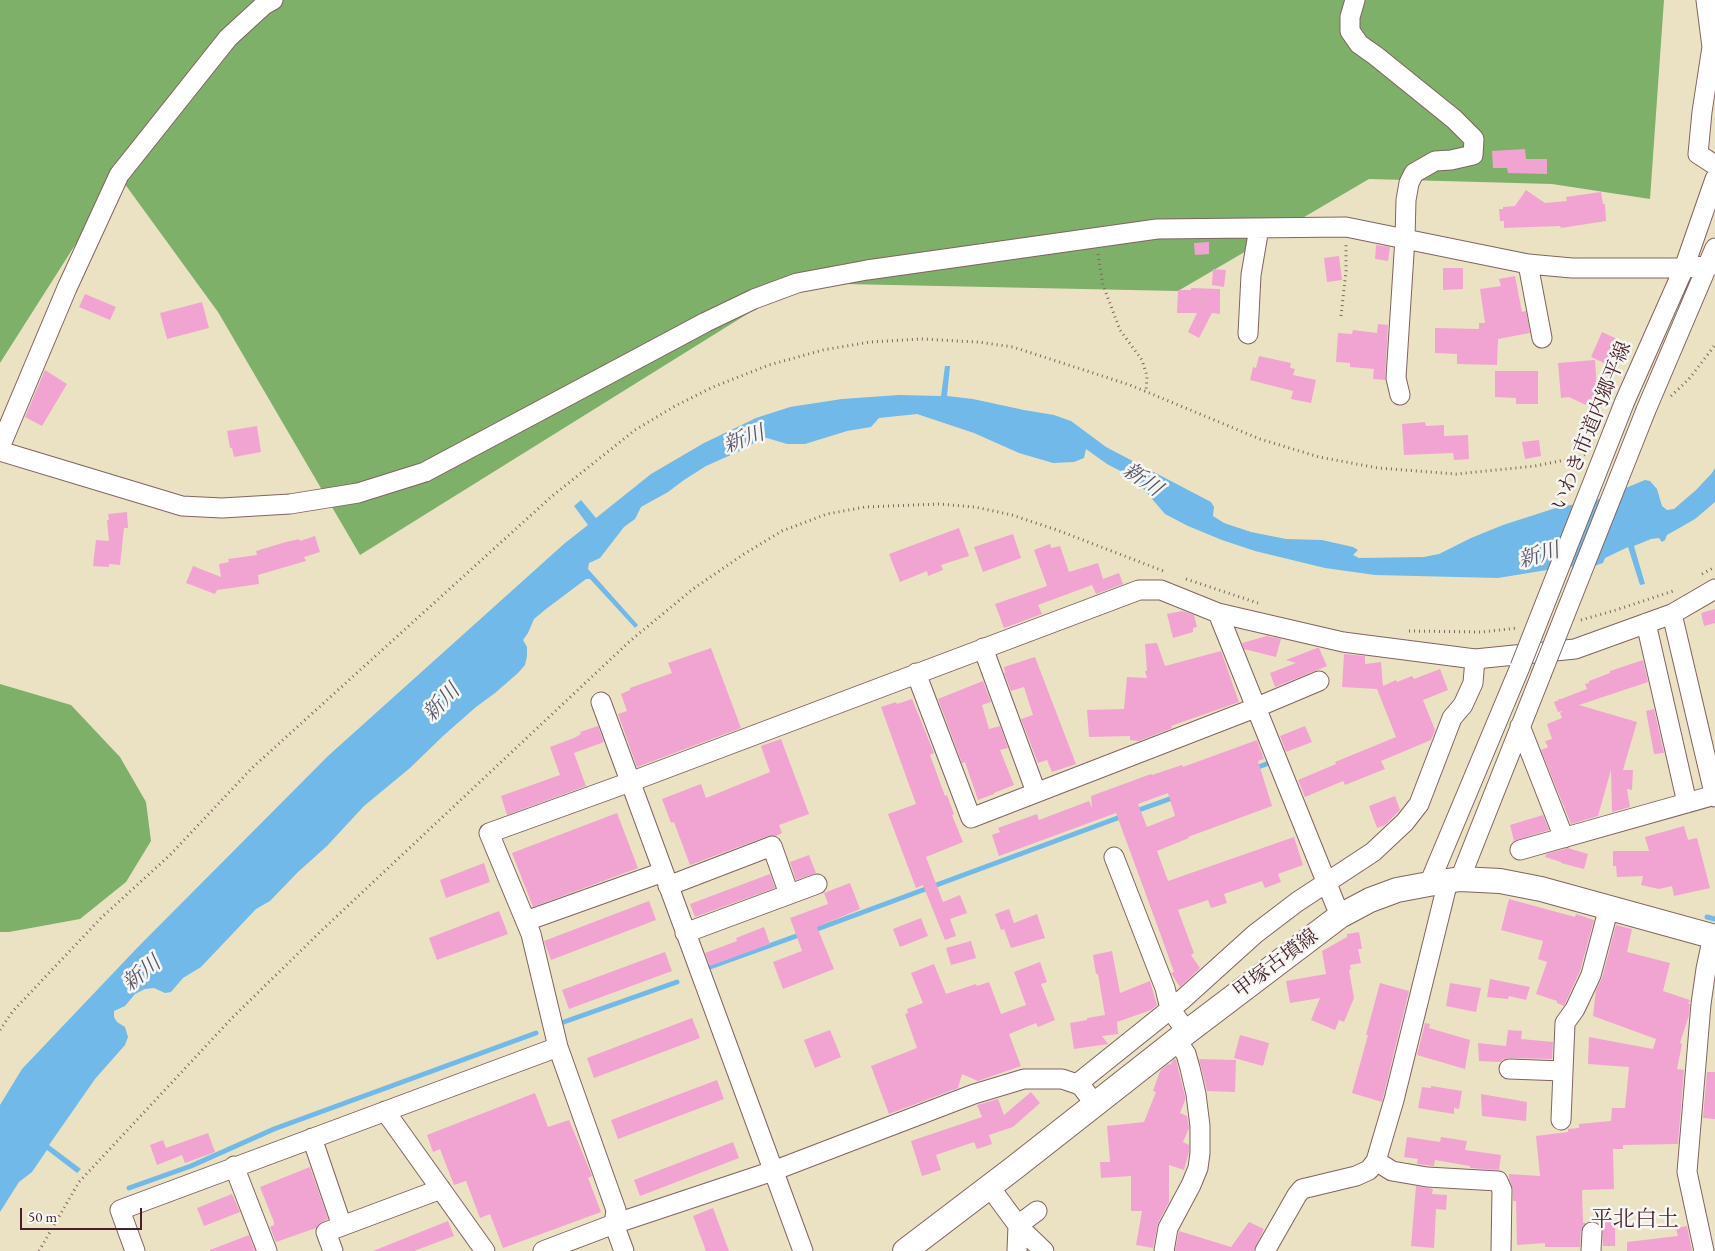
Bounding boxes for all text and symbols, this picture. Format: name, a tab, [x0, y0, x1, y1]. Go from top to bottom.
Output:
street label: いわき市道内郷平線	[1547, 338, 1637, 514]
water label: 新川	[720, 421, 768, 459]
water label: 新川	[1118, 458, 1166, 502]
water label: 新川	[1515, 538, 1563, 574]
water label: 新川	[418, 679, 466, 727]
street label: 甲塚古墳線	[1229, 924, 1323, 1004]
water label: 新川	[118, 951, 166, 997]
scale bar	[22, 1198, 145, 1230]
text: 50 m	[28, 1207, 57, 1226]
district label: 平北白土	[1591, 1207, 1679, 1233]

